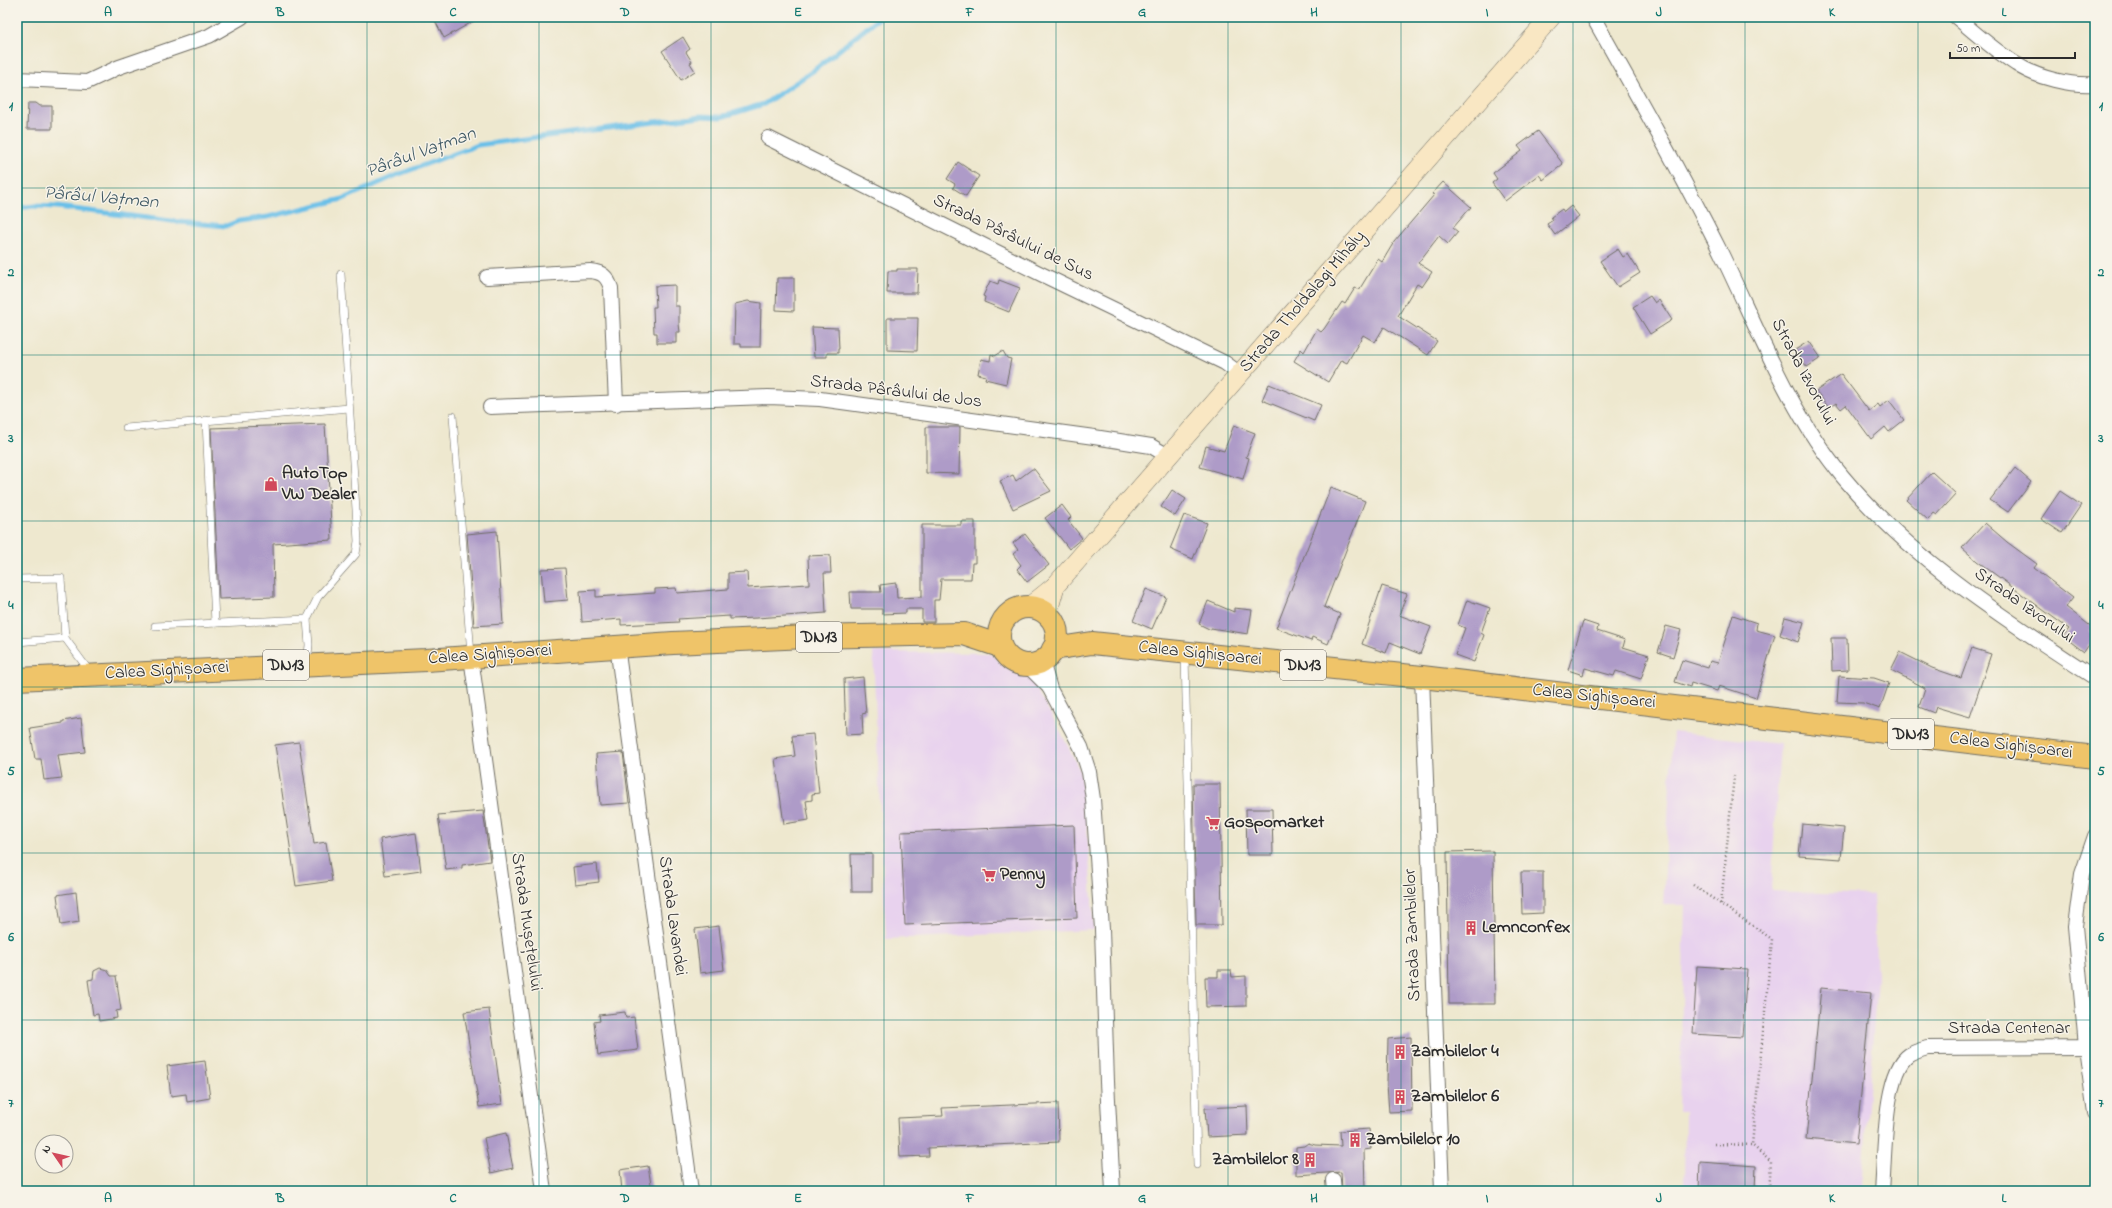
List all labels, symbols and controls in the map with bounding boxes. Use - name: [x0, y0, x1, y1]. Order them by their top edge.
- text: A: [104, 3, 112, 22]
- text: B: [275, 3, 285, 22]
- text: C: [449, 3, 457, 22]
- text: D: [619, 3, 630, 22]
- text: E: [794, 3, 802, 22]
- text: F: [965, 3, 975, 22]
- text: G: [1138, 3, 1146, 22]
- text: H: [1310, 3, 1318, 22]
- text: I: [1485, 3, 1489, 22]
- text: J: [1656, 3, 1662, 22]
- text: K: [1829, 3, 1836, 22]
- text: L: [2002, 3, 2008, 22]
- scale bar: [1950, 34, 2075, 60]
- text: 50 m: [1956, 40, 1980, 58]
- text: 1: [9, 97, 14, 116]
- text: 1: [2099, 97, 2104, 116]
- water label: Pârâul Vațman: [362, 120, 480, 185]
- water label: Pârâul Vațman: [43, 180, 160, 217]
- street label: Strada Pârâului de Sus: [928, 188, 1098, 288]
- street label: Strada Tholdalagi Mihály: [1234, 225, 1373, 380]
- text: 2: [7, 263, 15, 282]
- text: 2: [2097, 263, 2105, 282]
- street label: Strada Izvorului: [1764, 314, 1842, 430]
- street label: Strada Pârâului de Jos: [809, 369, 983, 415]
- text: 3: [7, 429, 14, 448]
- text: 3: [2097, 429, 2104, 448]
- place label: AutoTop VW Dealer: [281, 461, 357, 508]
- shop icon: AutoTop VW Dealer: [263, 476, 279, 492]
- street label: Strada Izvorului: [1968, 562, 2080, 650]
- text: 4: [7, 596, 14, 615]
- text: 4: [2097, 596, 2104, 615]
- road number: DN13: [796, 622, 842, 652]
- street label: Calea Sighișoarei: [1137, 635, 1263, 674]
- street label: Calea Sighișoarei: [427, 638, 553, 673]
- road number: DN13: [263, 650, 309, 680]
- road number: DN13: [1280, 650, 1326, 680]
- street label: Calea Sighișoarei: [104, 655, 230, 688]
- street label: Calea Sighișoarei: [1531, 678, 1657, 717]
- road number: DN13: [1888, 719, 1934, 749]
- street label: Calea Sighișoarei: [1948, 726, 2074, 767]
- text: 5: [7, 762, 15, 781]
- text: 5: [2097, 762, 2105, 781]
- place label: Gospomarket: [1224, 810, 1325, 836]
- supermarket icon: Gospomarket: [1205, 815, 1221, 831]
- street label: Strada Mușețelului: [503, 851, 549, 993]
- street label: Strada Lavandei: [651, 854, 693, 978]
- place label: Penny: [1000, 862, 1045, 889]
- supermarket icon: Penny: [981, 867, 997, 883]
- street label: Strada Zambilelor: [1398, 868, 1428, 1002]
- place label: Lemnconfex: [1482, 915, 1570, 941]
- building icon: Lemnconfex: [1463, 920, 1479, 936]
- text: 6: [7, 928, 14, 947]
- text: 6: [2097, 928, 2104, 947]
- street label: Strada Centenar: [1948, 1016, 2071, 1042]
- place label: Zambilelor 4: [1411, 1039, 1499, 1065]
- building icon: Zambilelor 4: [1392, 1044, 1408, 1060]
- place label: Zambilelor 6: [1411, 1084, 1499, 1110]
- building icon: Zambilelor 6: [1392, 1089, 1408, 1105]
- text: 7: [8, 1094, 14, 1113]
- text: 7: [2098, 1094, 2104, 1113]
- place label: Zambilelor 10: [1366, 1127, 1460, 1153]
- building icon: Zambilelor 10: [1347, 1132, 1363, 1148]
- north arrow: [34, 1134, 74, 1174]
- text: N: [38, 1141, 55, 1157]
- place label: Zambilelor 8: [1212, 1147, 1299, 1173]
- building icon: Zambilelor 8: [1302, 1152, 1318, 1168]
- text: A: [104, 1189, 112, 1208]
- text: B: [275, 1189, 285, 1208]
- text: C: [449, 1189, 457, 1208]
- text: D: [619, 1189, 630, 1208]
- text: E: [794, 1189, 802, 1208]
- text: F: [965, 1189, 975, 1208]
- text: G: [1138, 1189, 1146, 1208]
- text: H: [1310, 1189, 1318, 1208]
- text: I: [1485, 1189, 1489, 1208]
- text: J: [1656, 1189, 1662, 1208]
- text: K: [1829, 1189, 1836, 1208]
- text: L: [2002, 1189, 2008, 1208]

